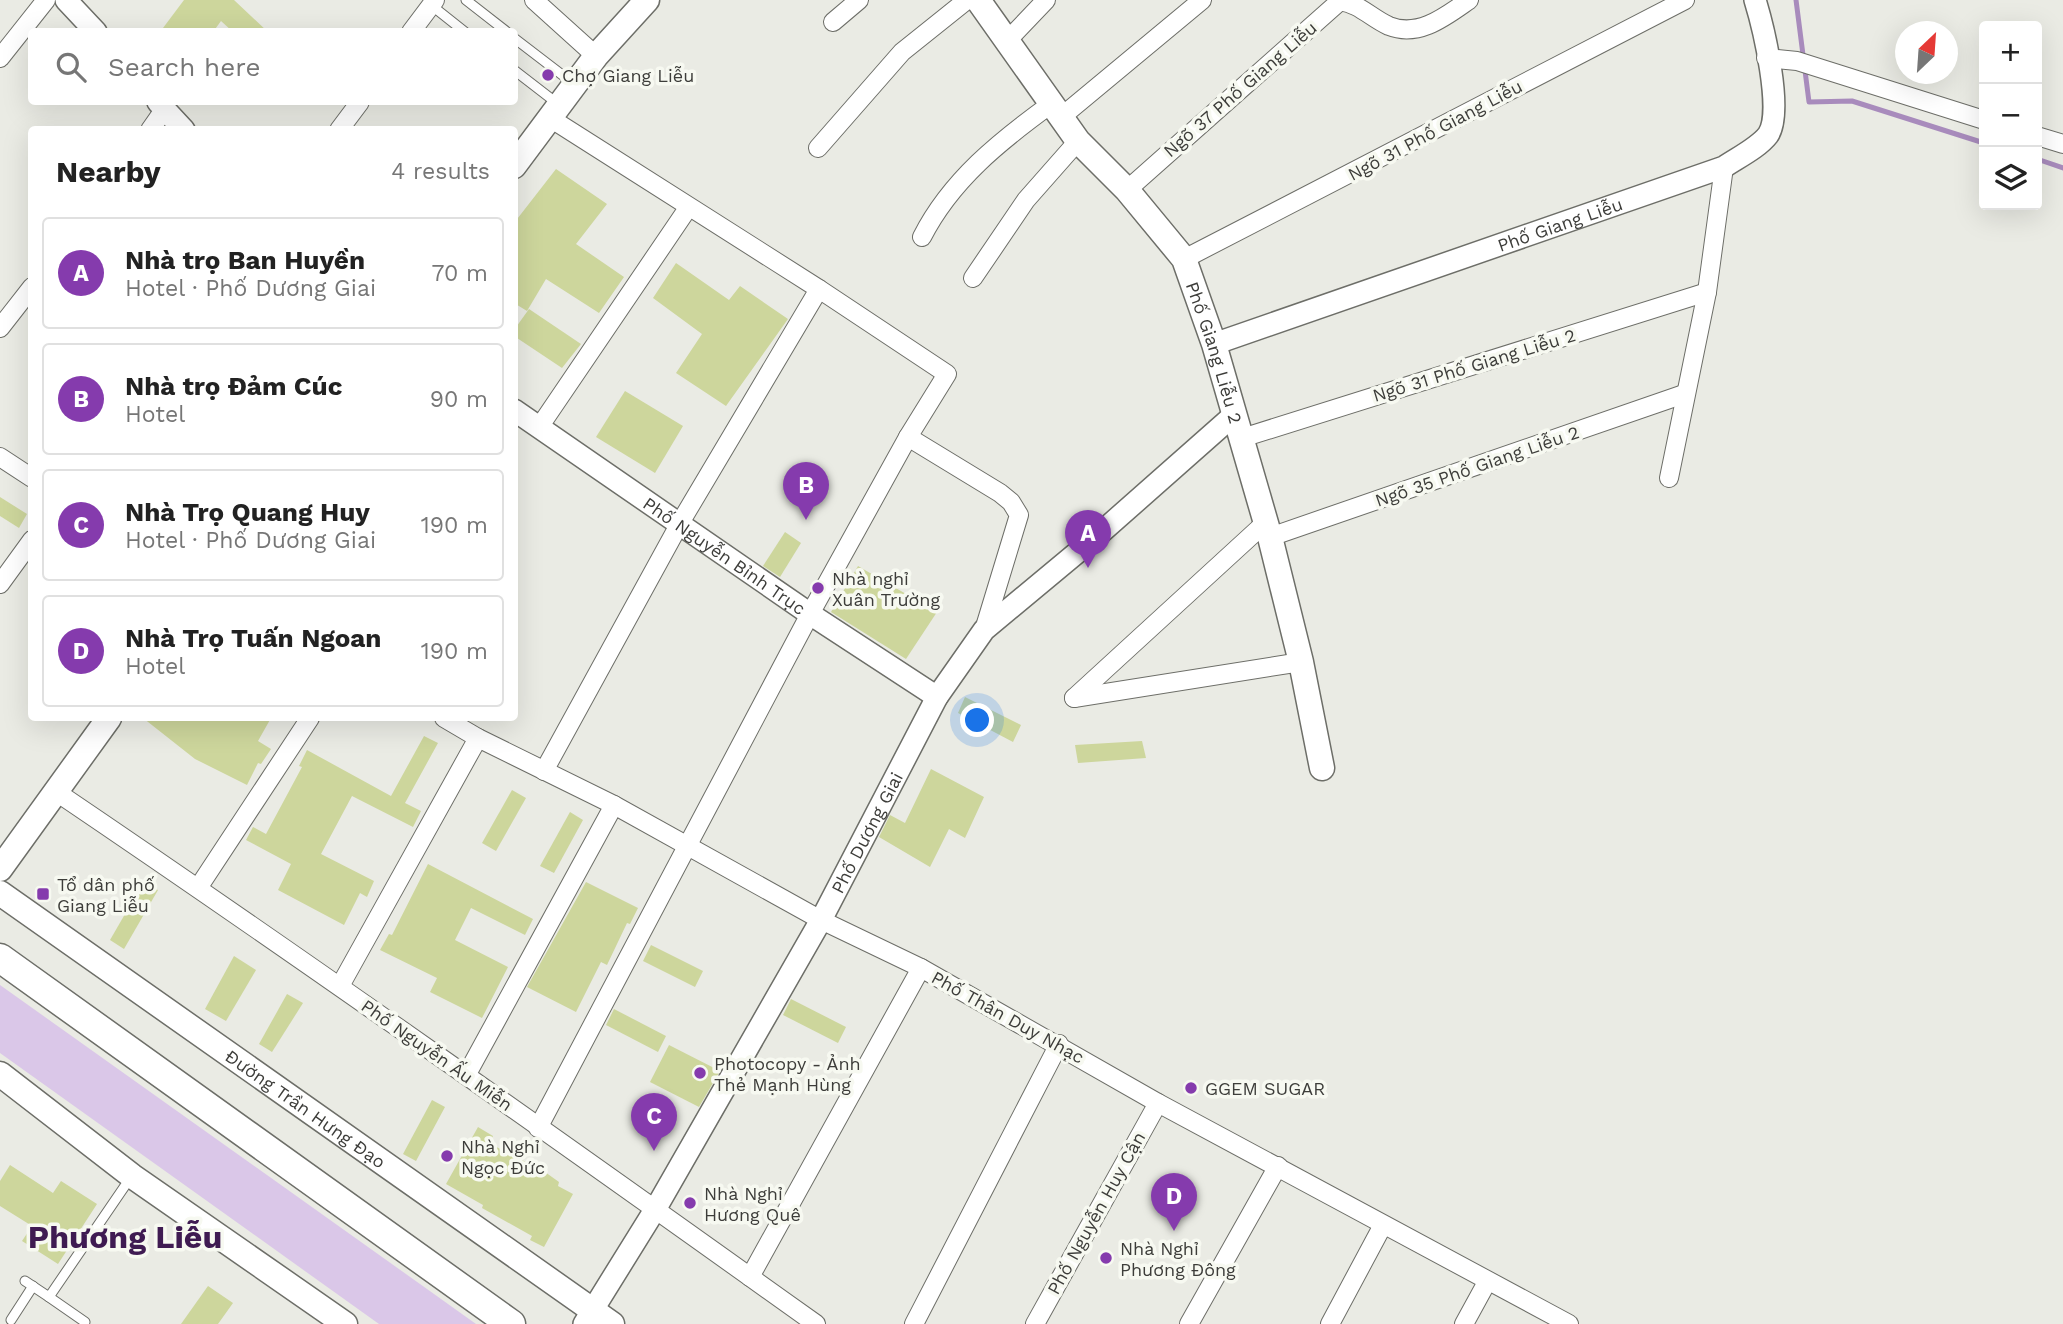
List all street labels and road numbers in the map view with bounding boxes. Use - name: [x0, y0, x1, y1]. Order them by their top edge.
- street label: Ngõ 37 Phố Giang Liễu: [1159, 17, 1321, 161]
- street label: Ngõ 31 Phố Giang Liễu: [1344, 75, 1526, 185]
- street label: Phố Giang Liễu: [1494, 193, 1625, 255]
- street label: Phố Giang Liễu 2: [1182, 279, 1247, 426]
- street label: Ngõ 31 Phố Giang Liễu 2: [1370, 324, 1578, 406]
- street label: Ngõ 35 Phố Giang Liễu 2: [1372, 421, 1582, 511]
- street label: Phố Nguyễn Bỉnh Trục: [640, 492, 810, 619]
- street label: Phố Dương Giai: [826, 768, 907, 897]
- street label: Phố Thân Duy Nhạc: [928, 966, 1088, 1068]
- street label: Phố Nguyễn Ấu Miễn: [357, 994, 517, 1115]
- street label: Đường Trần Hưng Đạo: [222, 1045, 390, 1172]
- street label: Phố Nguyễn Huy Cận: [1043, 1128, 1149, 1298]

